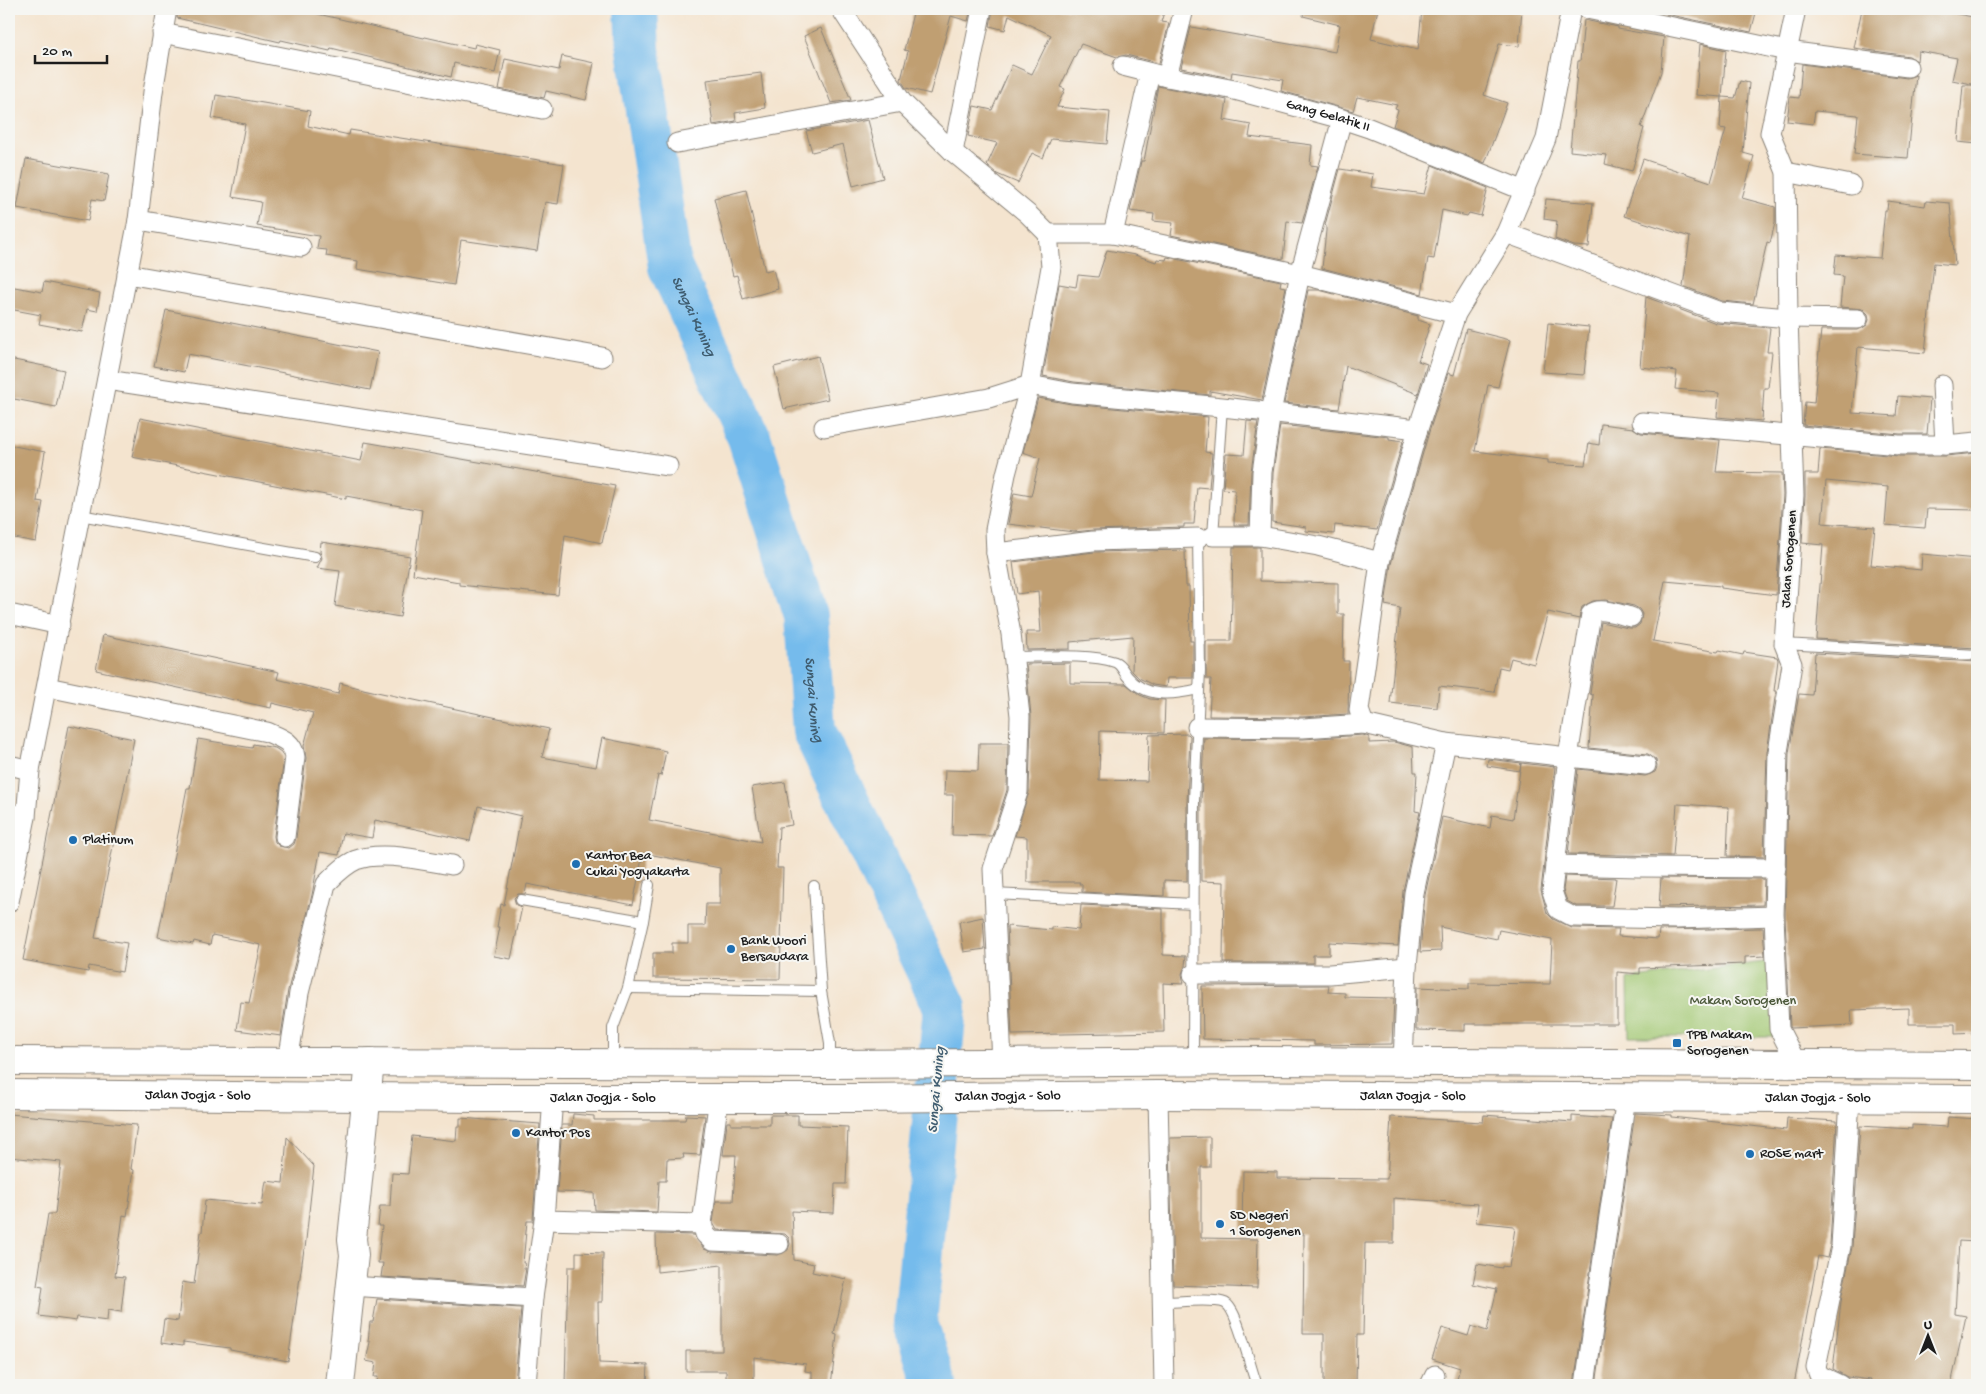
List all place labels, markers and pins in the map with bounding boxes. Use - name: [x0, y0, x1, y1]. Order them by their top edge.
- place label: Platinum: [82, 832, 134, 849]
- marker: Platinum: [67, 834, 79, 846]
- place label: Kantor Bea Cukai Yogyakarta: [586, 848, 691, 881]
- marker: Kantor Bea Cukai Yogyakarta: [570, 858, 582, 870]
- place label: Bank Woori Bersaudara: [740, 933, 810, 966]
- marker: Bank Woori Bersaudara: [725, 943, 737, 955]
- place label: TPB Makam Sorogenen: [1686, 1027, 1752, 1060]
- marker: TPB Makam Sorogenen: [1671, 1037, 1683, 1049]
- place label: Kantor Pos: [526, 1125, 590, 1142]
- marker: Kantor Pos: [510, 1127, 522, 1139]
- place label: ROSE mart: [1760, 1146, 1824, 1163]
- marker: ROSE mart: [1744, 1148, 1756, 1160]
- place label: SD Negeri 1 Sorogenen: [1229, 1208, 1301, 1241]
- marker: SD Negeri 1 Sorogenen: [1214, 1218, 1226, 1230]

